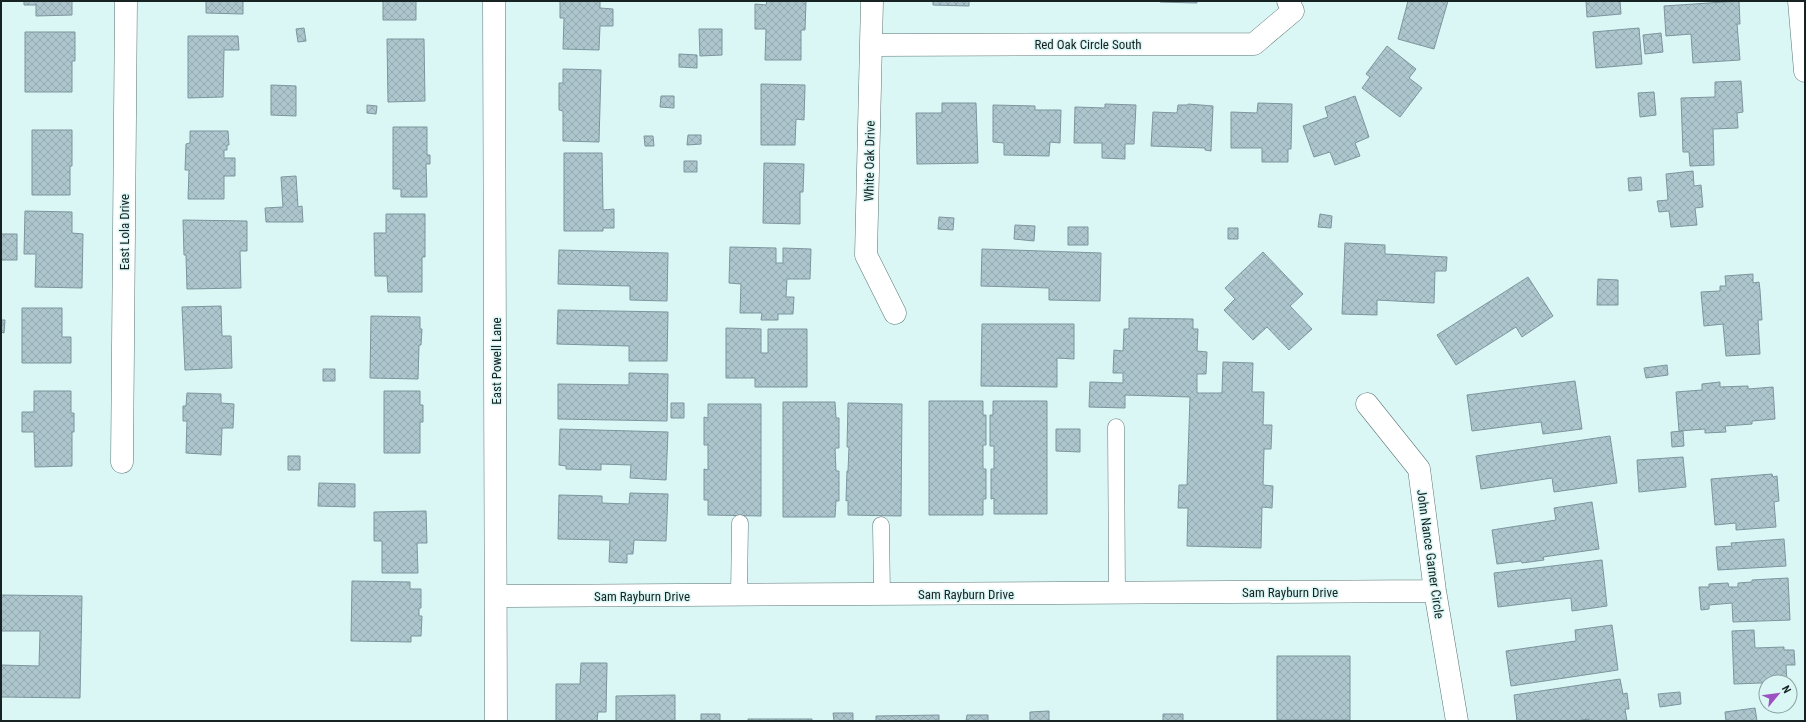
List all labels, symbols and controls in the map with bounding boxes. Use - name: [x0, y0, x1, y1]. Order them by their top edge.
- street label: Red Oak Circle South: [1034, 37, 1142, 52]
- street label: White Oak Drive: [861, 120, 878, 202]
- street label: East Lola Drive: [117, 194, 132, 270]
- street label: East Powell Lane: [489, 317, 504, 405]
- street label: John Nance Garner Circle: [1414, 488, 1447, 620]
- street label: Sam Rayburn Drive: [1242, 585, 1338, 600]
- street label: Sam Rayburn Drive: [918, 587, 1014, 602]
- street label: Sam Rayburn Drive: [594, 589, 690, 604]
- north arrow: [1758, 674, 1798, 714]
- text: N: [1779, 683, 1794, 696]

